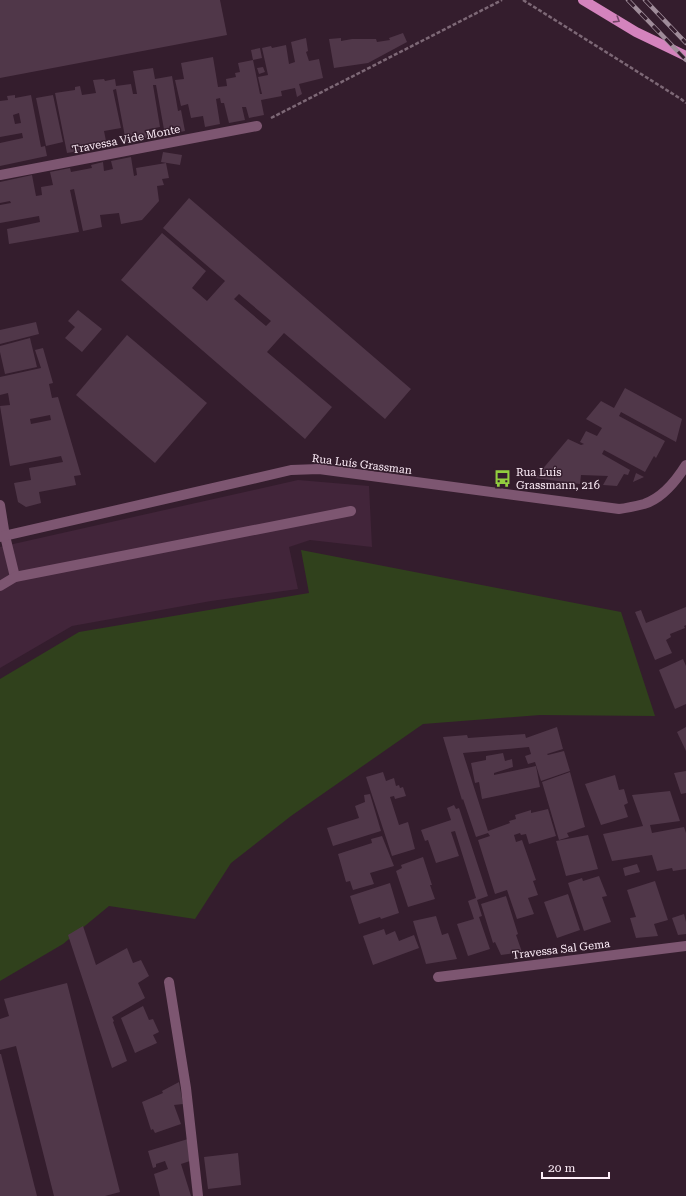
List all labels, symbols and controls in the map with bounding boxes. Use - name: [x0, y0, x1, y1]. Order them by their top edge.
- one-way arrow: [613, 16, 620, 23]
- street label: Travessa Vide Monte: [71, 123, 181, 156]
- street label: Rua Luís Grassman: [311, 452, 413, 477]
- place label: Rua Luís Grassmann, 216: [516, 466, 600, 492]
- bus stop icon: Rua Luís Grassmann, 216: [493, 468, 513, 488]
- street label: Travessa Sal Gema: [511, 937, 611, 962]
- scale bar: [542, 1154, 609, 1180]
- text: 20 m: [548, 1161, 575, 1175]

